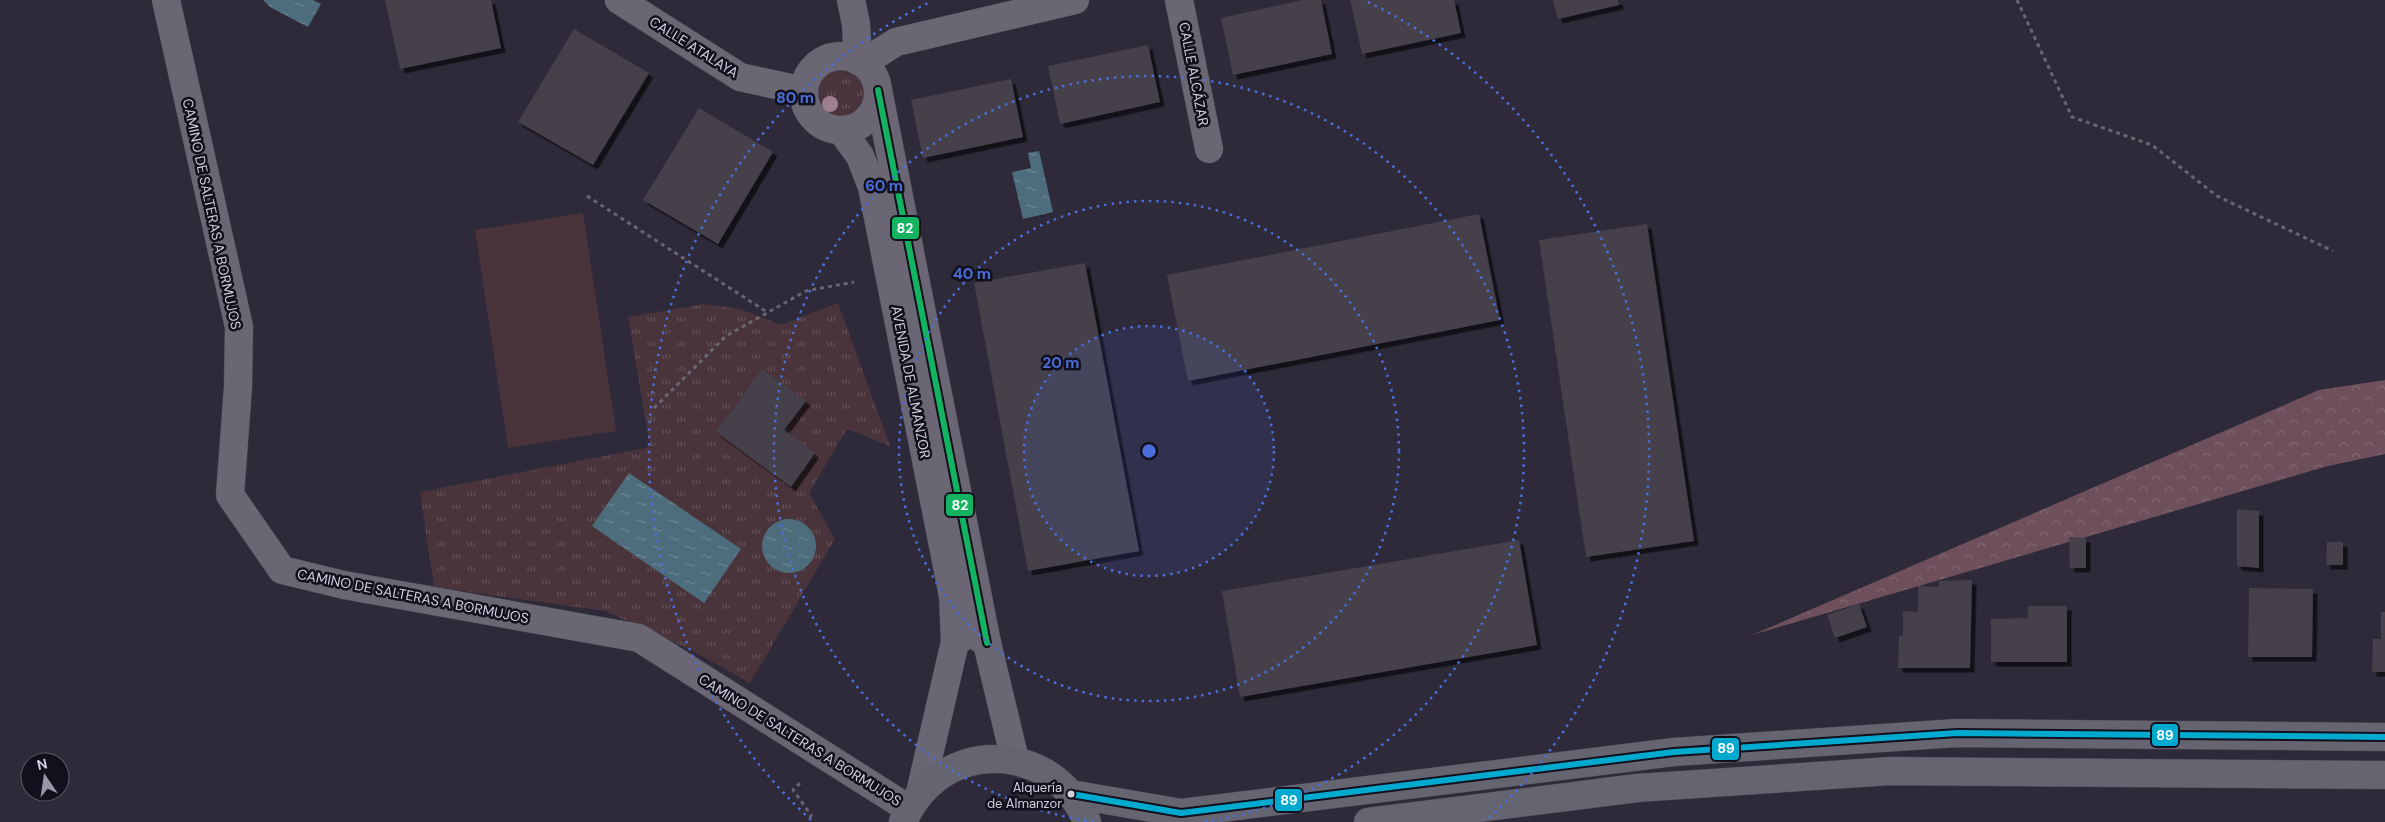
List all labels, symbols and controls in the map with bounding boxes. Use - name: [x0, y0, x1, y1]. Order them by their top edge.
- street label: CALLE ATALAYA: [646, 12, 742, 82]
- street label: CALLE ALCÁZAR: [1175, 20, 1213, 128]
- text: 80 m: [776, 88, 814, 108]
- street label: CAMINO DE SALTERAS A BORMUJOS: [179, 97, 245, 331]
- text: 60 m: [865, 176, 903, 196]
- line badge: 82: [891, 216, 920, 240]
- text: 82: [897, 219, 913, 237]
- text: 40 m: [953, 264, 991, 284]
- street label: AVENIDA DE ALMANZOR: [887, 304, 935, 460]
- text: 20 m: [1043, 353, 1079, 373]
- centre of rings: [1140, 442, 1158, 460]
- line badge: 82: [945, 493, 974, 517]
- text: 82: [952, 496, 968, 514]
- street label: CAMINO DE SALTERAS A BORMUJOS: [296, 565, 530, 627]
- street label: CAMINO DE SALTERAS A BORMUJOS: [695, 670, 905, 810]
- line badge: 89: [2151, 723, 2179, 747]
- text: 89: [2156, 726, 2174, 744]
- line badge: 89: [1711, 737, 1740, 761]
- text: 89: [1717, 739, 1735, 757]
- north arrow: [20, 752, 70, 802]
- text: N: [35, 754, 49, 774]
- place label: Alquería de Almanzor: [987, 779, 1062, 812]
- line badge: 89: [1274, 788, 1303, 812]
- marker: Alquería de Almanzor: [1066, 789, 1076, 799]
- text: 89: [1280, 791, 1298, 809]

